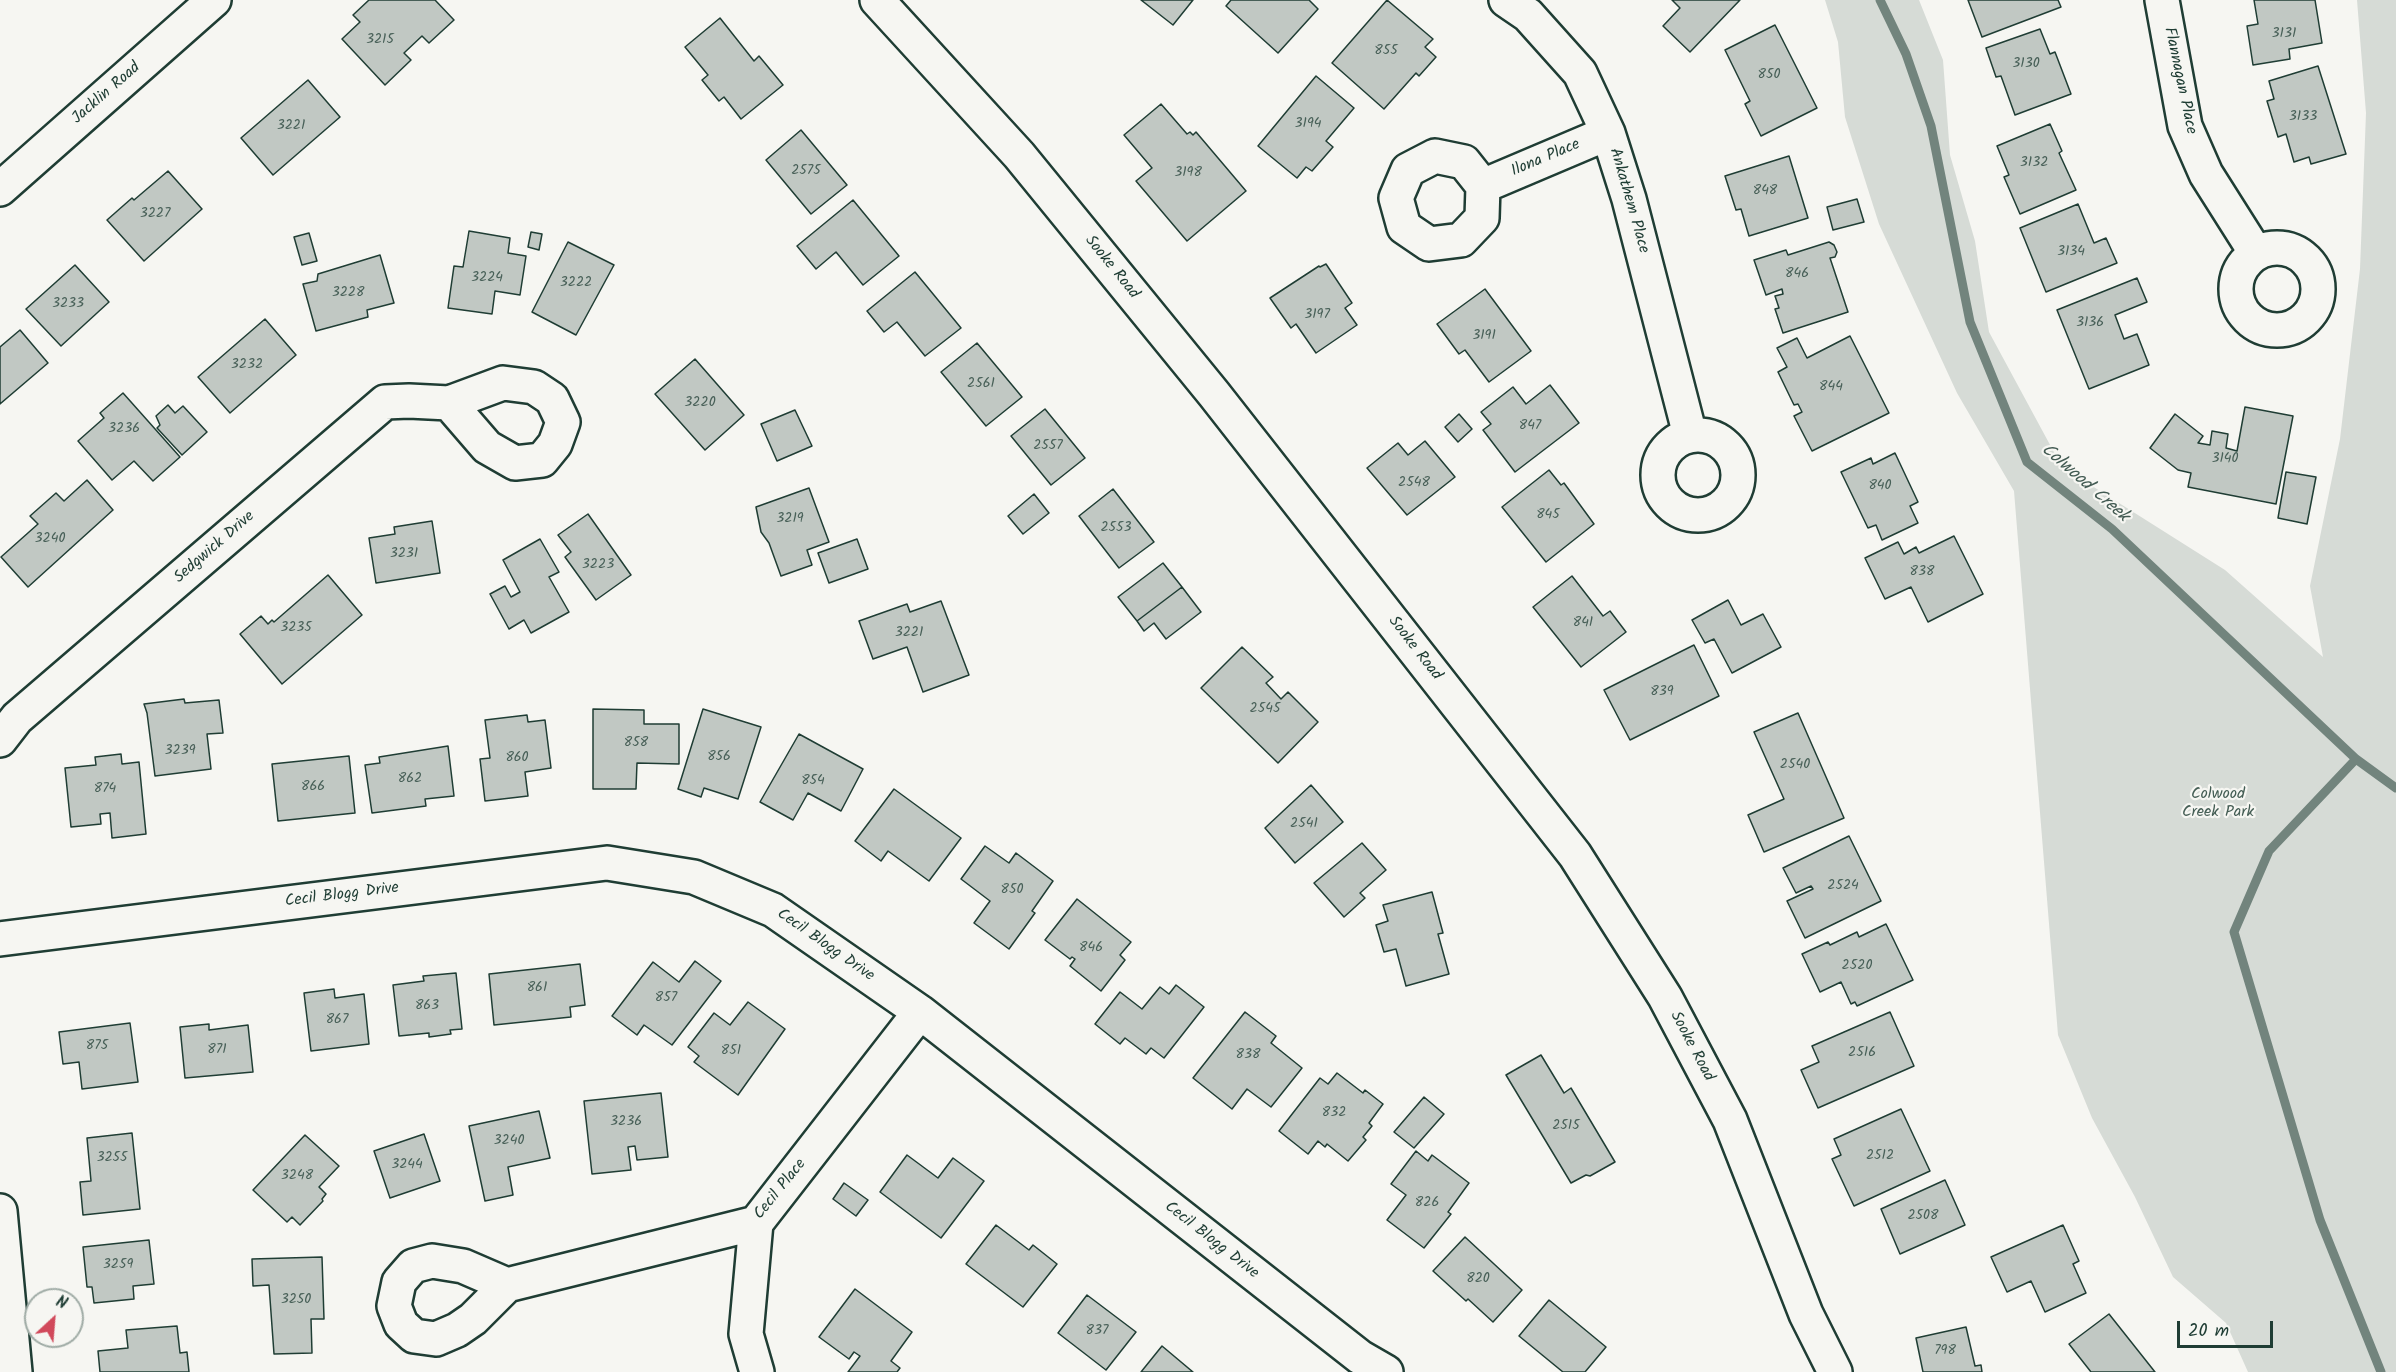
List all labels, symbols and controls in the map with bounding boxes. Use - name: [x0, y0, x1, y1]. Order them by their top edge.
- street label: Flannagan Place: [2158, 26, 2200, 136]
- house number: 3131: [2272, 27, 2296, 43]
- house number: 3215: [366, 33, 394, 49]
- house number: 855: [1374, 44, 1398, 60]
- house number: 3130: [2012, 57, 2040, 73]
- street label: Jacklin Road: [69, 59, 145, 129]
- house number: 850: [1758, 68, 1780, 84]
- house number: 3133: [2289, 110, 2317, 126]
- house number: 3194: [1295, 117, 1321, 133]
- house number: 3221: [277, 119, 305, 135]
- street label: Ilona Place: [1509, 136, 1583, 182]
- street label: Ankathem Place: [1604, 146, 1652, 256]
- house number: 3132: [2020, 156, 2048, 172]
- house number: 2575: [791, 164, 821, 180]
- house number: 3198: [1174, 166, 1202, 182]
- house number: 848: [1753, 184, 1777, 200]
- house number: 3227: [140, 207, 170, 223]
- street label: Sooke Road: [1080, 232, 1142, 304]
- house number: 3134: [2057, 245, 2085, 261]
- house number: 846: [1785, 267, 1809, 283]
- house number: 3224: [471, 271, 503, 287]
- house number: 3222: [560, 276, 592, 292]
- house number: 3228: [332, 286, 364, 302]
- house number: 3233: [52, 297, 84, 313]
- house number: 3197: [1304, 308, 1330, 324]
- house number: 3136: [2076, 316, 2104, 332]
- house number: 3191: [1472, 329, 1496, 345]
- house number: 3232: [231, 358, 263, 374]
- house number: 2561: [967, 377, 995, 393]
- house number: 844: [1819, 380, 1843, 396]
- house number: 3220: [684, 396, 716, 412]
- house number: 847: [1519, 419, 1541, 435]
- house number: 3236: [108, 422, 140, 438]
- house number: 2557: [1033, 439, 1063, 455]
- water label: Colwood Creek: [2036, 440, 2132, 528]
- house number: 3140: [2211, 452, 2239, 468]
- house number: 2548: [1398, 476, 1430, 492]
- house number: 840: [1868, 479, 1892, 495]
- street label: Sedgwick Drive: [171, 508, 259, 588]
- house number: 845: [1536, 508, 1560, 524]
- house number: 3219: [776, 512, 804, 528]
- house number: 2553: [1100, 521, 1132, 537]
- house number: 3240: [35, 532, 65, 548]
- house number: 3231: [390, 547, 418, 563]
- house number: 3223: [582, 558, 614, 574]
- house number: 838: [1910, 565, 1934, 581]
- street label: Sooke Road: [1383, 613, 1445, 685]
- house number: 841: [1573, 616, 1593, 632]
- house number: 3235: [280, 621, 312, 637]
- house number: 3221: [895, 626, 923, 642]
- house number: 839: [1650, 685, 1674, 701]
- house number: 2545: [1250, 702, 1280, 718]
- house number: 858: [624, 736, 648, 752]
- house number: 3239: [165, 744, 195, 760]
- house number: 856: [707, 750, 731, 766]
- house number: 860: [505, 751, 529, 767]
- house number: 2540: [1780, 758, 1810, 774]
- house number: 862: [398, 772, 422, 788]
- house number: 854: [801, 774, 825, 790]
- house number: 866: [301, 780, 325, 796]
- house number: 874: [94, 782, 116, 798]
- park label: Colwood Creek Park: [2182, 785, 2254, 823]
- house number: 2541: [1290, 817, 1318, 833]
- house number: 2524: [1827, 879, 1859, 895]
- street label: Cecil Blogg Drive: [284, 880, 400, 912]
- house number: 850: [1001, 883, 1023, 899]
- street label: Cecil Blogg Drive: [773, 905, 877, 987]
- house number: 846: [1079, 941, 1103, 957]
- house number: 2520: [1842, 959, 1872, 975]
- house number: 861: [527, 981, 547, 997]
- house number: 857: [655, 991, 677, 1007]
- house number: 863: [415, 999, 439, 1015]
- street label: Sooke Road: [1665, 1009, 1717, 1085]
- house number: 867: [326, 1013, 348, 1029]
- house number: 875: [86, 1039, 108, 1055]
- house number: 871: [207, 1043, 227, 1059]
- house number: 851: [721, 1044, 741, 1060]
- house number: 2516: [1848, 1046, 1876, 1062]
- house number: 838: [1236, 1048, 1260, 1064]
- house number: 832: [1322, 1106, 1346, 1122]
- house number: 3236: [610, 1115, 642, 1131]
- house number: 2515: [1552, 1119, 1580, 1135]
- house number: 3240: [494, 1134, 524, 1150]
- house number: 2512: [1866, 1149, 1894, 1165]
- house number: 3255: [96, 1151, 128, 1167]
- street label: Cecil Place: [751, 1156, 811, 1224]
- house number: 3244: [391, 1158, 423, 1174]
- house number: 3248: [281, 1169, 313, 1185]
- house number: 826: [1415, 1196, 1439, 1212]
- street label: Cecil Blogg Drive: [1160, 1198, 1262, 1284]
- house number: 2508: [1907, 1209, 1939, 1225]
- house number: 3259: [103, 1258, 133, 1274]
- house number: 820: [1466, 1272, 1490, 1288]
- north arrow: [24, 1288, 84, 1348]
- text: N: [51, 1290, 71, 1317]
- house number: 3250: [281, 1293, 311, 1309]
- scale bar: [2180, 1309, 2276, 1347]
- text: 20 m: [2188, 1317, 2229, 1346]
- house number: 837: [1086, 1324, 1108, 1340]
- house number: 798: [1934, 1344, 1956, 1360]

